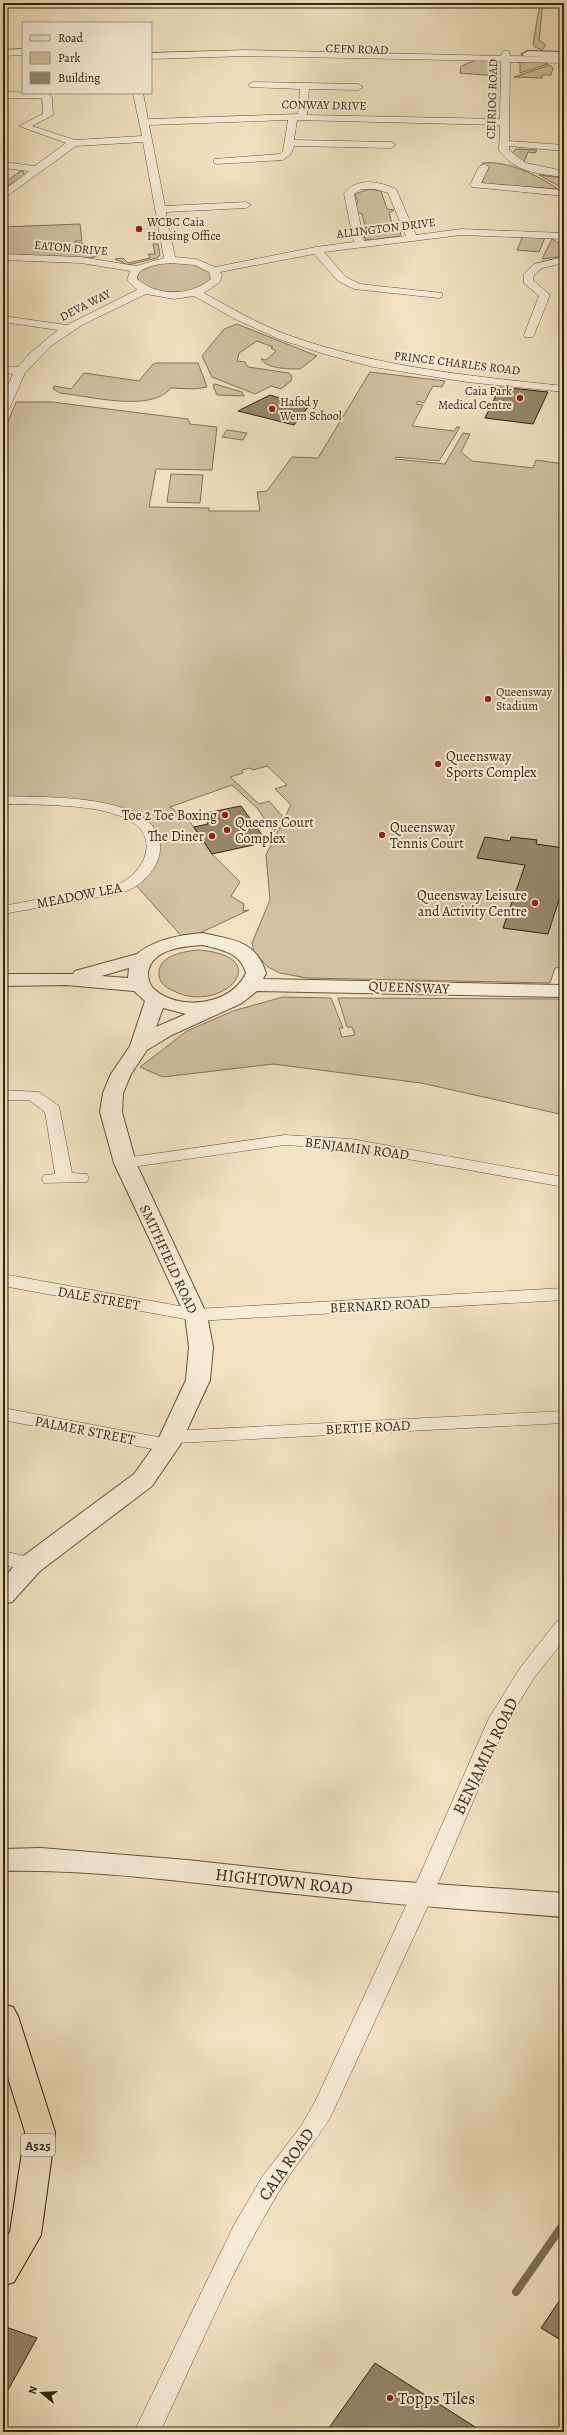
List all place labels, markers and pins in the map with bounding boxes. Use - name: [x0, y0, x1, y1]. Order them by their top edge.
- place label: WCBC Caia Housing Office: [146, 214, 221, 244]
- marker: WCBC Caia Housing Office: [134, 224, 144, 234]
- place label: Caia Park Medical Centre: [438, 383, 512, 413]
- marker: Caia Park Medical Centre: [515, 393, 525, 403]
- place label: Hafod y Wern School: [279, 394, 342, 424]
- marker: Hafod y Wern School: [267, 404, 277, 414]
- place label: Queensway Stadium: [496, 684, 553, 714]
- marker: Queensway Stadium: [483, 694, 493, 704]
- place label: Queensway Sports Complex: [446, 747, 537, 782]
- marker: Queensway Sports Complex: [433, 759, 443, 769]
- place label: Toe 2 Toe Boxing: [122, 806, 217, 825]
- marker: Toe 2 Toe Boxing: [220, 810, 230, 820]
- place label: Queens Court Complex: [235, 813, 314, 848]
- place label: Queensway Tennis Court: [390, 818, 464, 853]
- marker: Queens Court Complex: [222, 825, 232, 835]
- place label: The Diner: [148, 827, 205, 846]
- marker: Queensway Tennis Court: [377, 830, 387, 840]
- marker: The Diner: [207, 831, 217, 841]
- place label: Queensway Leisure and Activity Centre: [417, 886, 527, 921]
- marker: Queensway Leisure and Activity Centre: [530, 898, 540, 908]
- place label: Topps Tiles: [398, 2387, 475, 2410]
- marker: Topps Tiles: [385, 2393, 395, 2403]

